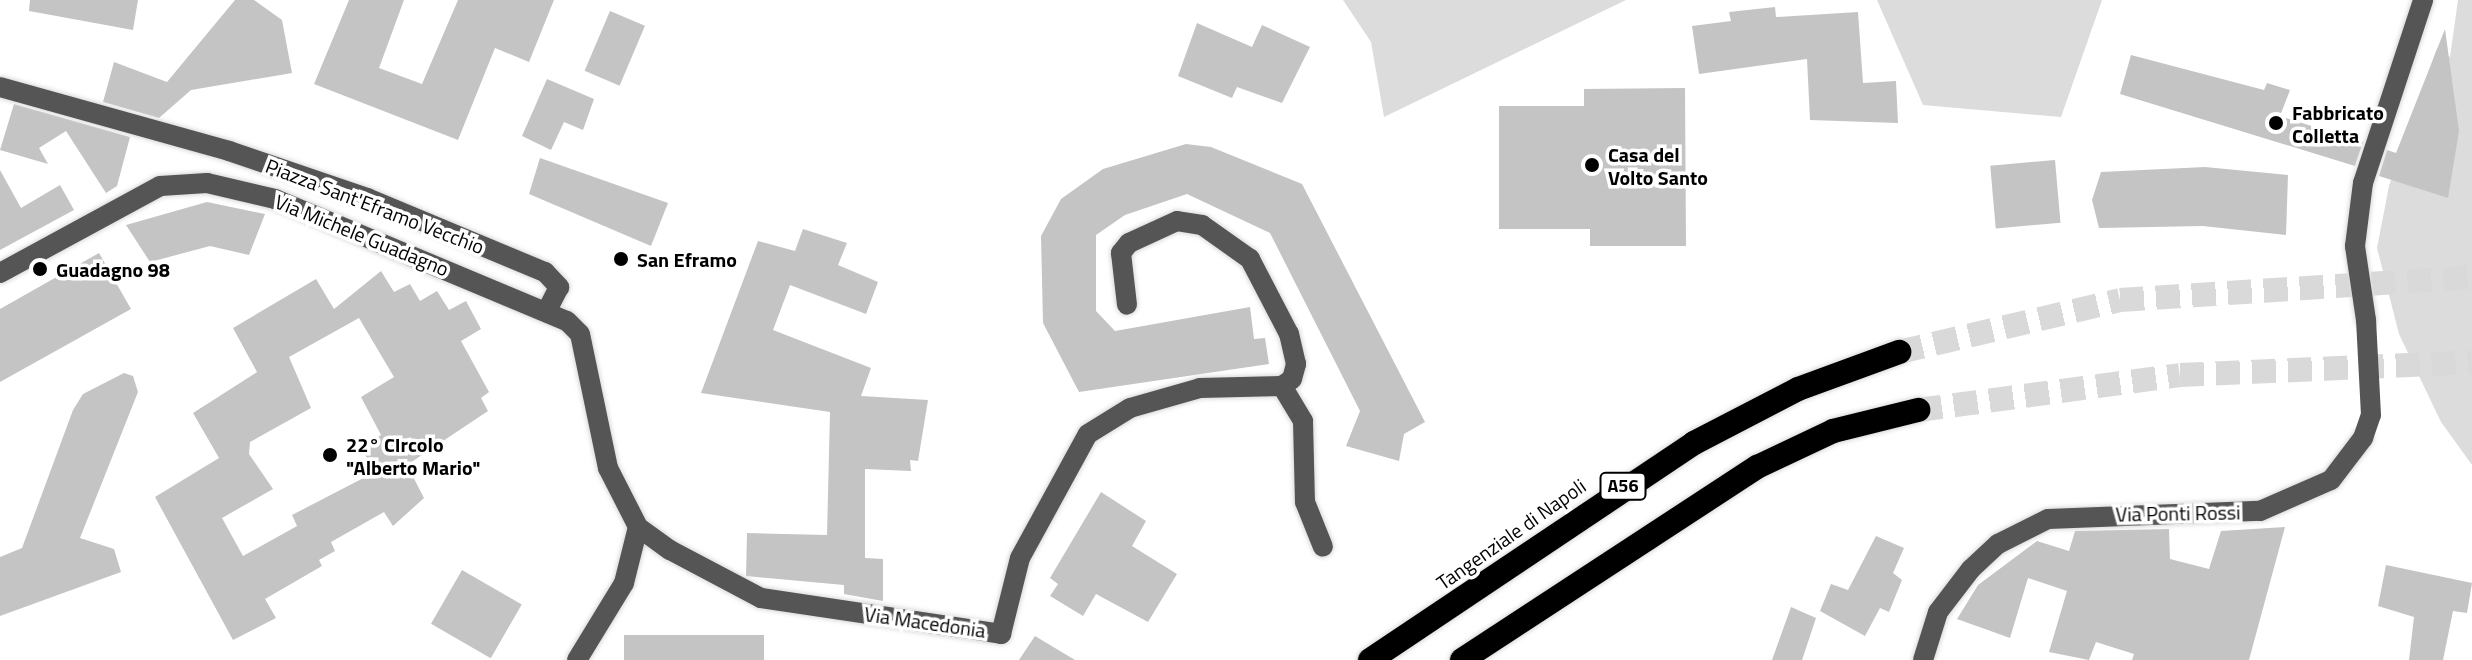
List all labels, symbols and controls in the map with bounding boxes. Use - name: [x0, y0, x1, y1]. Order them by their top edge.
- place label: Fabbricato Colletta: [2292, 100, 2384, 147]
- marker: Fabbricato Colletta: [2267, 114, 2285, 132]
- place label: Casa del Volto Santo: [1608, 142, 1708, 189]
- street label: Piazza Sant'Eframo Vecchio: [262, 153, 488, 259]
- marker: Casa del Volto Santo: [1583, 156, 1601, 174]
- street label: Via Michele Guadagno: [272, 189, 452, 281]
- place label: San Eframo: [637, 247, 737, 271]
- marker: San Eframo: [612, 250, 630, 268]
- place label: Guadagno 98: [56, 257, 170, 281]
- marker: Guadagno 98: [31, 260, 49, 278]
- place label: 22° CIrcolo "Alberto Mario": [346, 432, 481, 479]
- marker: 22° CIrcolo "Alberto Mario": [321, 446, 339, 464]
- road number: A56: [1599, 472, 1647, 500]
- street label: Tangenziale di Napoli: [1432, 474, 1590, 594]
- street label: Via Ponti Rossi: [2115, 500, 2241, 526]
- street label: Via Macedonia: [863, 602, 987, 642]

